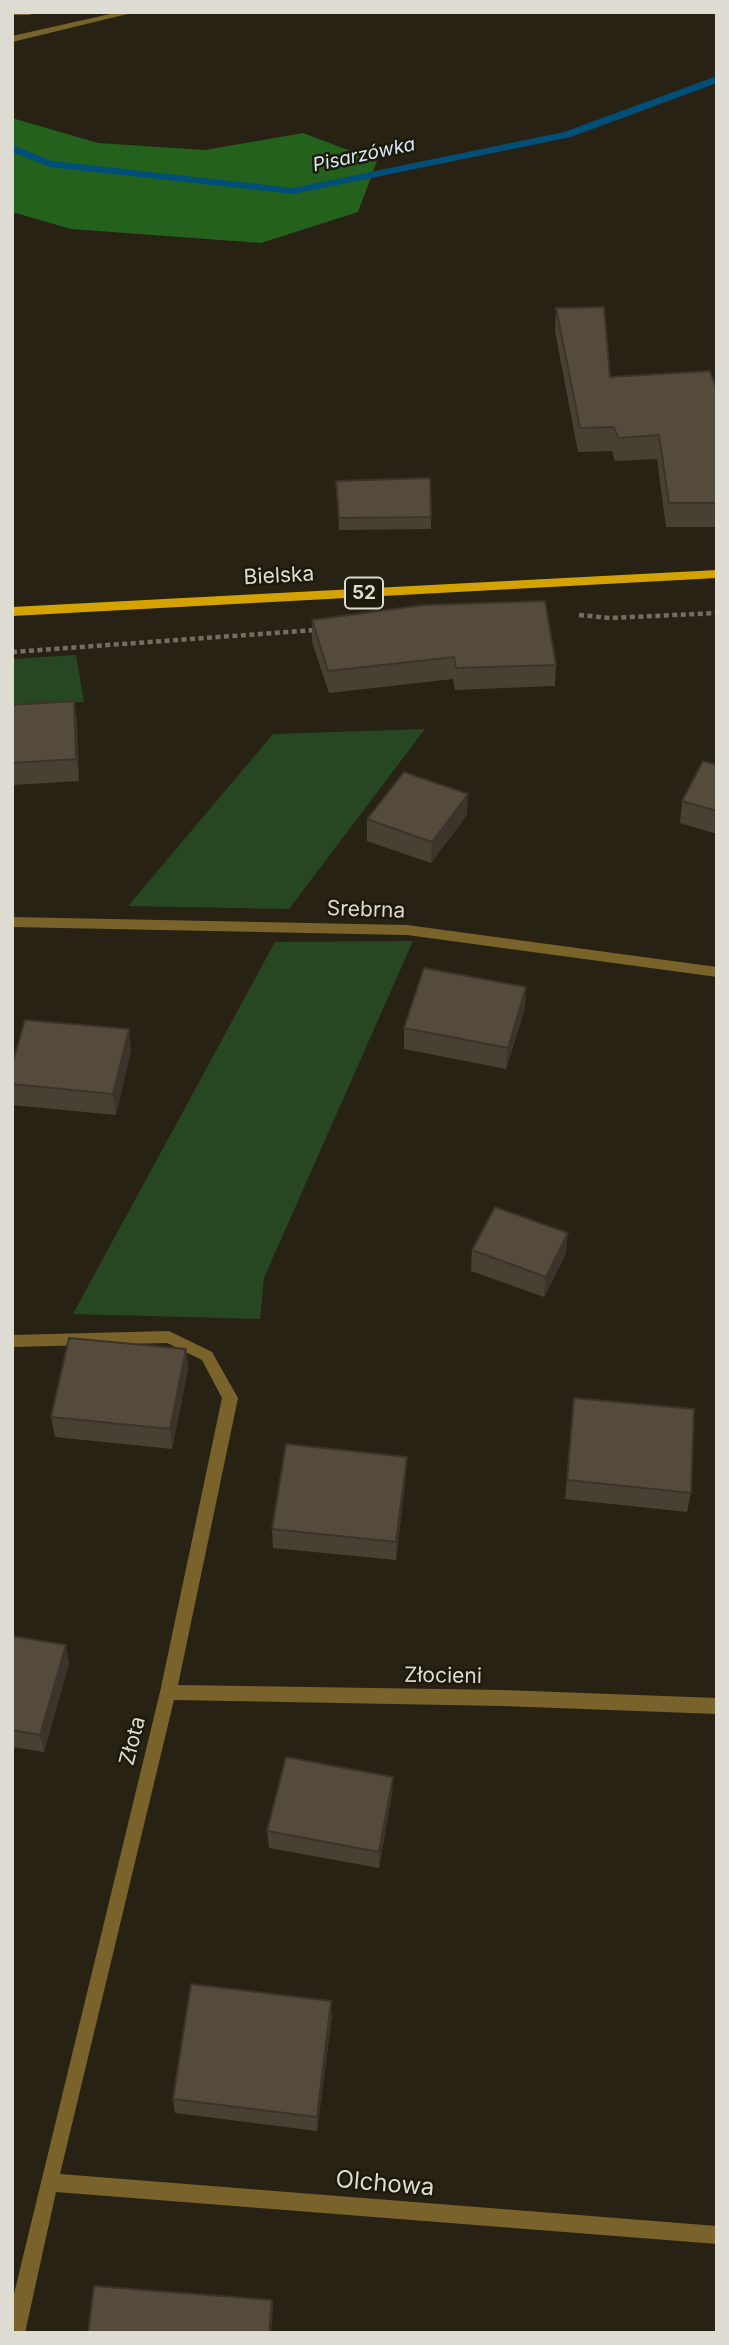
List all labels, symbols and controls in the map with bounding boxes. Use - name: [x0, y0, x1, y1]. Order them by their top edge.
- water label: Pisarzówka: [311, 133, 417, 177]
- street label: Bielska: [243, 562, 315, 590]
- road number: 52: [345, 578, 383, 608]
- street label: Srebrna: [326, 896, 406, 924]
- street label: Złocieni: [404, 1663, 482, 1689]
- street label: Złota: [115, 1714, 151, 1768]
- street label: Olchowa: [334, 2165, 436, 2203]

